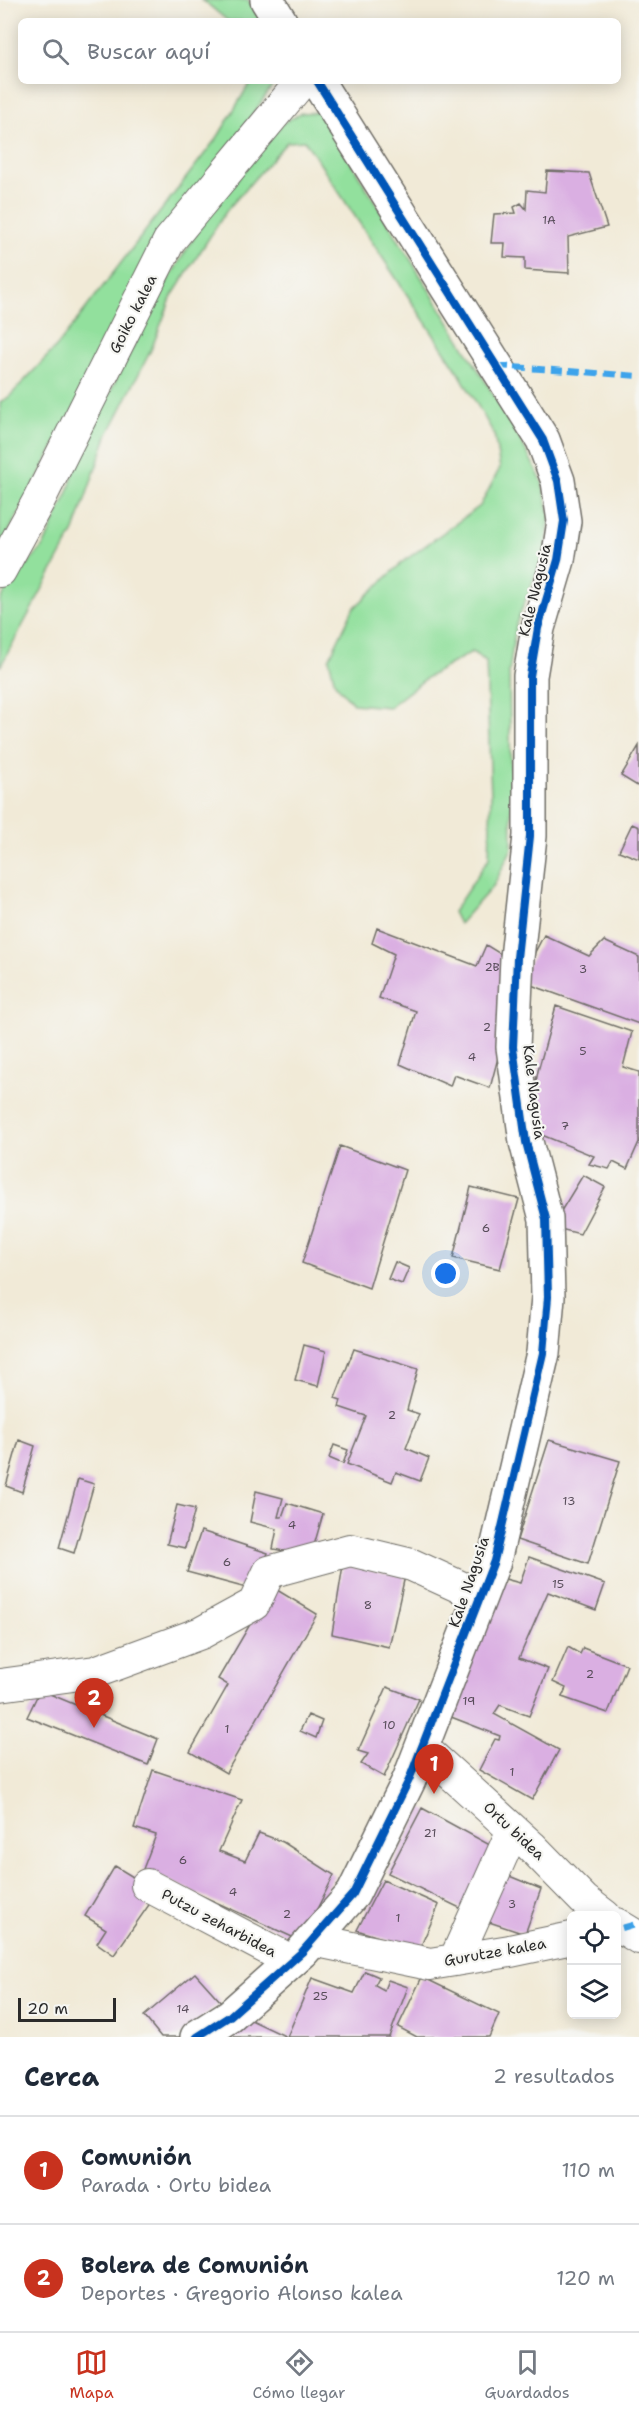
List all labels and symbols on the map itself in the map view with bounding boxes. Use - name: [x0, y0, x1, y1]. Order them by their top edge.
- house number: 1A: [542, 212, 556, 228]
- street label: Goiko kalea: [105, 271, 162, 357]
- street label: Kale Nagusia: [514, 541, 556, 638]
- house number: 2B: [484, 959, 500, 975]
- house number: 3: [579, 961, 587, 977]
- house number: 2: [483, 1019, 491, 1035]
- house number: 5: [579, 1043, 587, 1059]
- street label: Kale Nagusia: [518, 1044, 550, 1141]
- house number: 4: [468, 1049, 476, 1065]
- house number: 7: [561, 1118, 569, 1134]
- house number: 6: [482, 1220, 490, 1236]
- your location: [431, 1259, 460, 1288]
- house number: 2: [388, 1407, 396, 1423]
- house number: 13: [563, 1493, 575, 1509]
- house number: 4: [288, 1517, 296, 1533]
- street label: Kale Nagusia: [444, 1533, 494, 1630]
- house number: 6: [223, 1554, 231, 1570]
- house number: 15: [552, 1576, 564, 1592]
- house number: 8: [364, 1597, 372, 1613]
- house number: 2: [586, 1666, 594, 1682]
- pin: 2: [74, 1678, 113, 1728]
- house number: 19: [463, 1693, 475, 1709]
- house number: 10: [382, 1717, 396, 1733]
- house number: 1: [224, 1721, 230, 1737]
- pin: 1: [414, 1744, 454, 1794]
- house number: 1: [509, 1764, 515, 1780]
- street label: Ortu bidea: [479, 1797, 549, 1865]
- house number: 21: [424, 1825, 436, 1841]
- house number: 6: [179, 1852, 187, 1868]
- street label: Putzu zeharbidea: [158, 1884, 281, 1962]
- house number: 4: [229, 1884, 237, 1900]
- house number: 3: [508, 1896, 516, 1912]
- house number: 2: [283, 1906, 291, 1922]
- house number: 1: [395, 1910, 401, 1926]
- street label: Gurutze kalea: [442, 1933, 548, 1971]
- house number: 25: [312, 1988, 328, 2004]
- scale bar: [18, 1995, 116, 2022]
- house number: 14: [177, 2001, 189, 2017]

